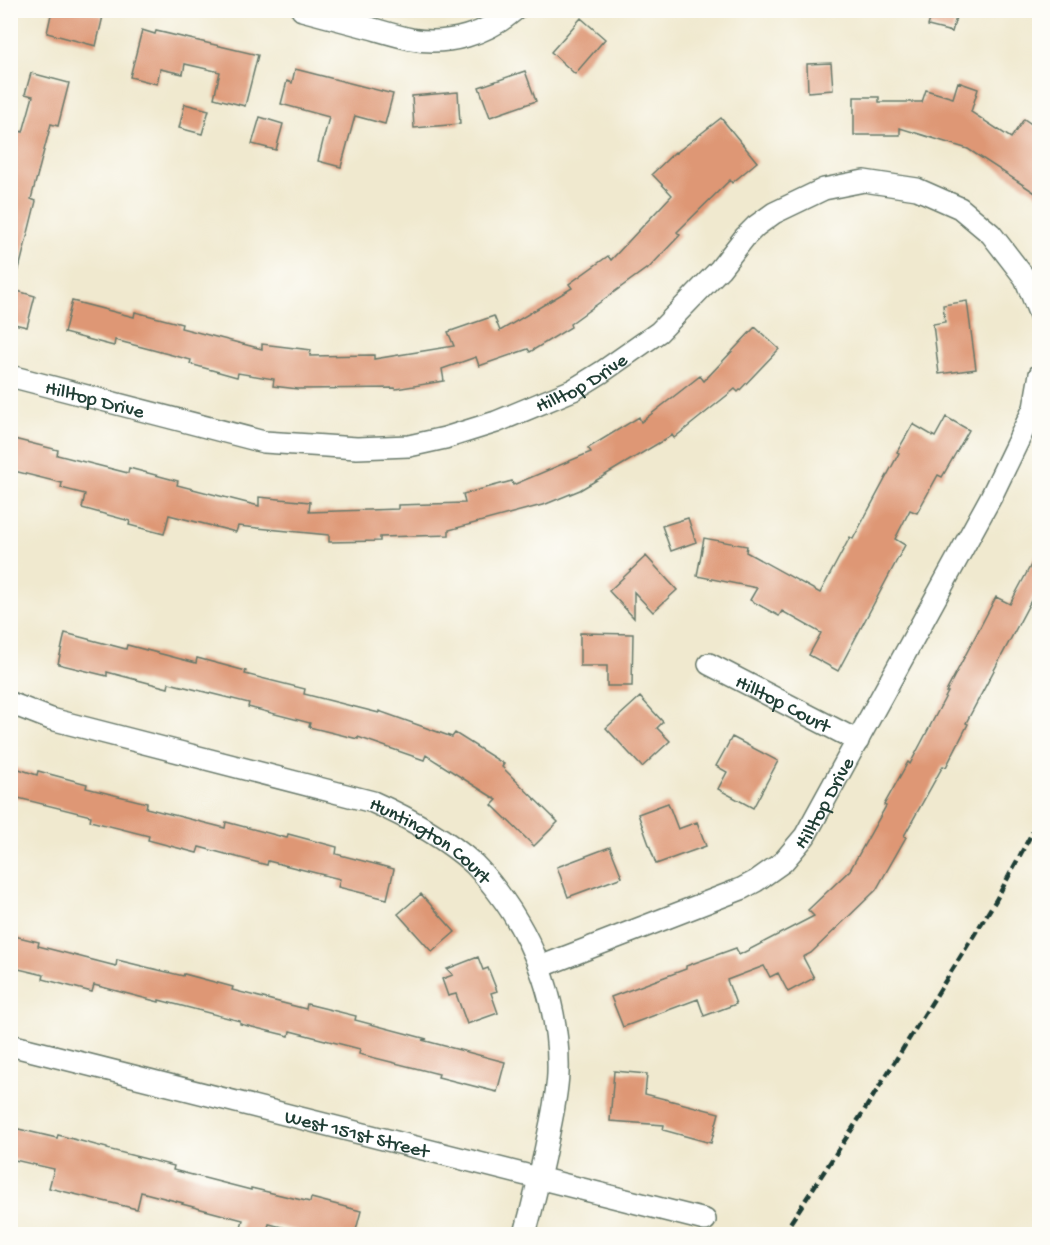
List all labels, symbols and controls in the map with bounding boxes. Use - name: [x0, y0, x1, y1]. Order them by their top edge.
- street label: Hilltop Drive: [533, 349, 633, 419]
- street label: Hilltop Drive: [42, 378, 147, 426]
- street label: Hilltop Court: [731, 672, 835, 741]
- street label: Hilltop Drive: [791, 754, 861, 855]
- street label: Huntington Court: [365, 794, 496, 891]
- street label: West 151st Street: [282, 1107, 433, 1165]

